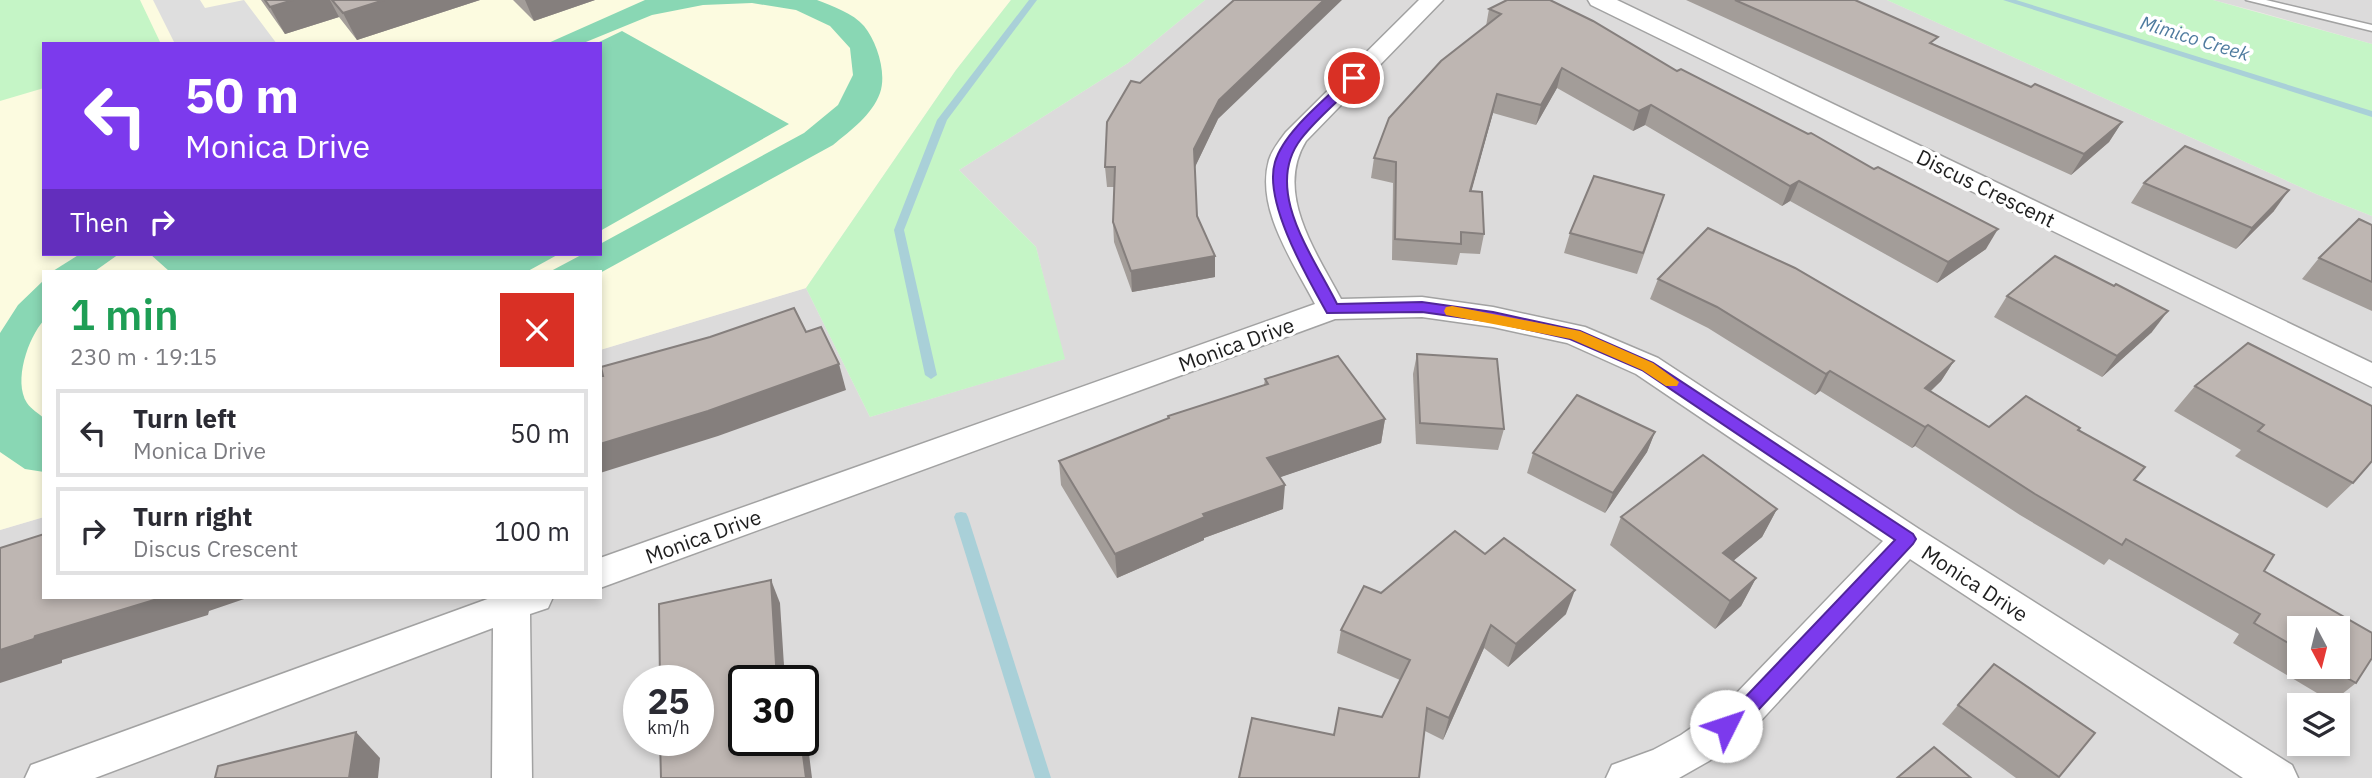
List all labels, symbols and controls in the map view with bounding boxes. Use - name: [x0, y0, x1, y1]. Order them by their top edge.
- water label: Mimico Creek: [2138, 10, 2253, 66]
- pin: [1324, 48, 1384, 108]
- icon: arrive: [1335, 59, 1373, 97]
- text: 50 m: [185, 63, 299, 126]
- icon: left: [70, 70, 161, 161]
- text: Monica Drive: [185, 125, 370, 167]
- street label: Discus Crescent: [1912, 142, 2060, 234]
- icon: right: [143, 203, 181, 241]
- text: Then: [70, 205, 129, 239]
- text: 1 min: [70, 287, 179, 342]
- button: close: [500, 293, 574, 367]
- street label: Monica Drive: [1174, 310, 1298, 378]
- text: 230 m · 19:15: [70, 341, 217, 371]
- text: Turn left: [133, 401, 236, 435]
- icon: left: [74, 414, 112, 452]
- text: 50 m: [510, 416, 570, 450]
- text: Monica Drive: [133, 435, 266, 465]
- text: Turn right: [133, 499, 252, 533]
- street label: Monica Drive: [641, 502, 765, 570]
- icon: right: [74, 512, 112, 550]
- text: 100 m: [494, 514, 570, 548]
- text: Discus Crescent: [133, 533, 298, 563]
- street label: Monica Drive: [1916, 538, 2034, 628]
- north arrow: [2287, 616, 2350, 679]
- map controls: [2287, 616, 2350, 756]
- speed limit sign: 30: [728, 665, 819, 756]
- text: 25: [647, 678, 690, 724]
- position arrow: [1689, 689, 1763, 763]
- button: layers: [2287, 693, 2350, 756]
- text: km/h: [647, 716, 690, 739]

